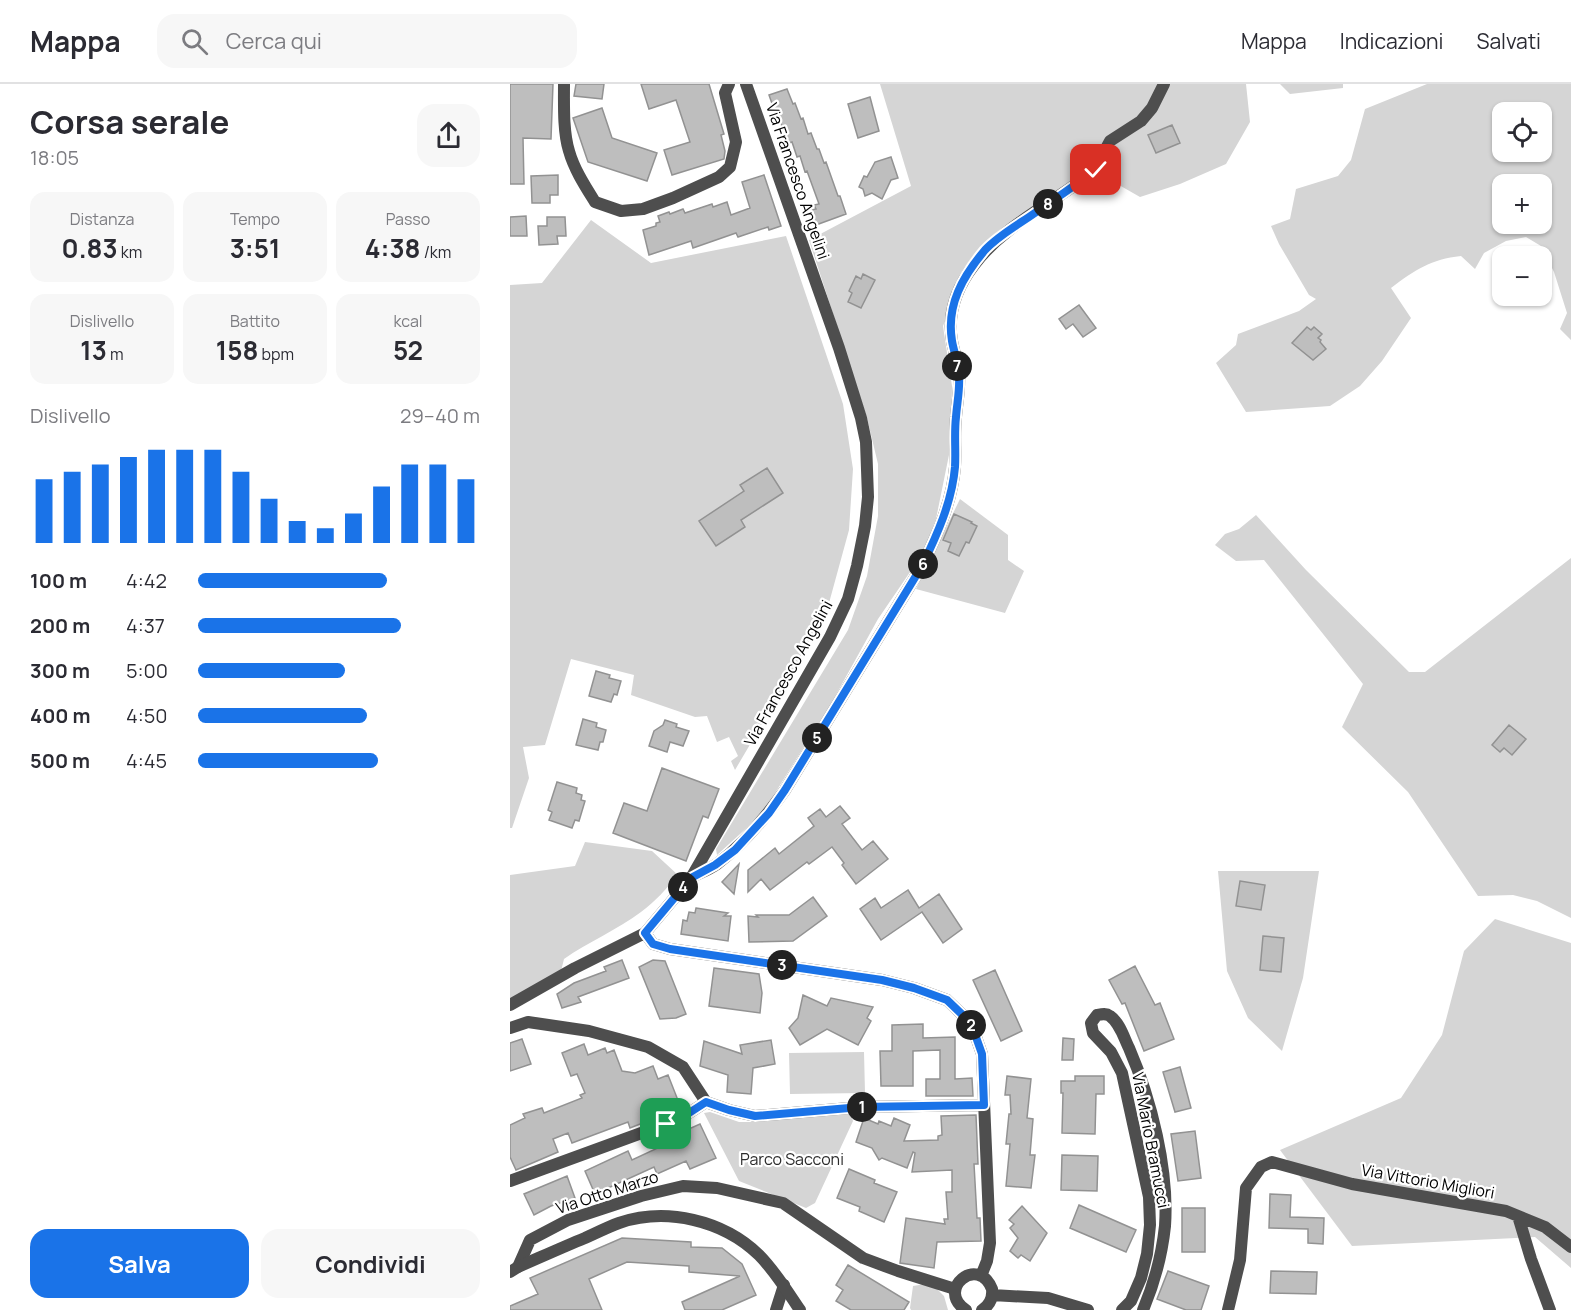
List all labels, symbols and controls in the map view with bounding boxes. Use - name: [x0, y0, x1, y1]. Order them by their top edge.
- search box: [157, 14, 577, 68]
- text: Mappa: [30, 22, 121, 60]
- icon: search: [178, 25, 211, 58]
- text: Cerca qui: [226, 26, 322, 56]
- text: Mappa: [1241, 27, 1307, 55]
- text: Indicazioni: [1340, 27, 1443, 55]
- text: Salvati: [1476, 27, 1541, 55]
- text: Corsa serale: [30, 99, 229, 144]
- street label: Via Francesco Angelini: [761, 100, 835, 262]
- map controls: [1492, 102, 1552, 306]
- button: locate: [1492, 102, 1552, 162]
- button: share: [417, 104, 480, 167]
- text: 18:05: [30, 144, 79, 171]
- pin: [1070, 144, 1121, 195]
- icon: check: [1079, 153, 1112, 186]
- button: +: [1492, 174, 1552, 234]
- pin: 8: [1033, 189, 1063, 219]
- text: 8: [1043, 193, 1053, 215]
- text: Distanza: [70, 208, 134, 230]
- text: Tempo: [230, 208, 280, 230]
- text: Passo: [386, 208, 430, 230]
- text: 0.83: [62, 230, 118, 266]
- text: 3:51: [230, 230, 280, 266]
- text: 4:38: [365, 230, 420, 266]
- text: km: [118, 241, 142, 263]
- text: /km: [420, 241, 451, 263]
- button: −: [1492, 246, 1552, 306]
- text: Dislivello: [70, 310, 134, 332]
- text: Battito: [230, 310, 280, 332]
- text: kcal: [393, 310, 423, 332]
- text: 13: [80, 332, 107, 368]
- text: 158: [216, 332, 258, 368]
- text: 52: [393, 332, 423, 368]
- text: m: [107, 343, 124, 365]
- text: bpm: [258, 343, 294, 365]
- pin: 7: [942, 351, 972, 381]
- text: 7: [953, 355, 961, 377]
- text: Dislivello: [30, 402, 111, 429]
- text: 29–40 m: [400, 402, 480, 429]
- pin: 6: [908, 549, 938, 579]
- text: 6: [918, 553, 928, 575]
- text: 100 m: [30, 567, 87, 594]
- text: 4:42: [126, 567, 167, 594]
- street label: Via Francesco Angelini: [739, 596, 837, 750]
- text: 200 m: [30, 612, 90, 639]
- text: 4:37: [126, 612, 165, 639]
- text: 300 m: [30, 657, 90, 684]
- text: 5:00: [126, 657, 168, 684]
- text: 400 m: [30, 702, 90, 729]
- text: 4:50: [126, 702, 168, 729]
- pin: 5: [802, 723, 832, 753]
- text: 5: [812, 727, 822, 749]
- text: 500 m: [30, 747, 90, 774]
- text: 4:45: [126, 747, 167, 774]
- pin: 4: [668, 872, 698, 902]
- text: 4: [678, 876, 688, 898]
- pin: 3: [767, 950, 797, 980]
- text: 3: [777, 954, 787, 976]
- pin: 2: [956, 1010, 986, 1040]
- text: 2: [966, 1014, 976, 1036]
- street label: Via Mario Bramucci: [1127, 1070, 1175, 1210]
- pin: 1: [847, 1092, 877, 1122]
- text: 1: [858, 1096, 866, 1118]
- pin: [640, 1098, 691, 1149]
- icon: arrive: [649, 1107, 682, 1140]
- park label: Parco Sacconi: [740, 1148, 844, 1170]
- street label: Via Vittorio Migliori: [1360, 1158, 1496, 1204]
- street label: Via Otto Marzo: [553, 1165, 661, 1219]
- button: Salva: [30, 1229, 249, 1298]
- button: Condividi: [261, 1229, 480, 1298]

